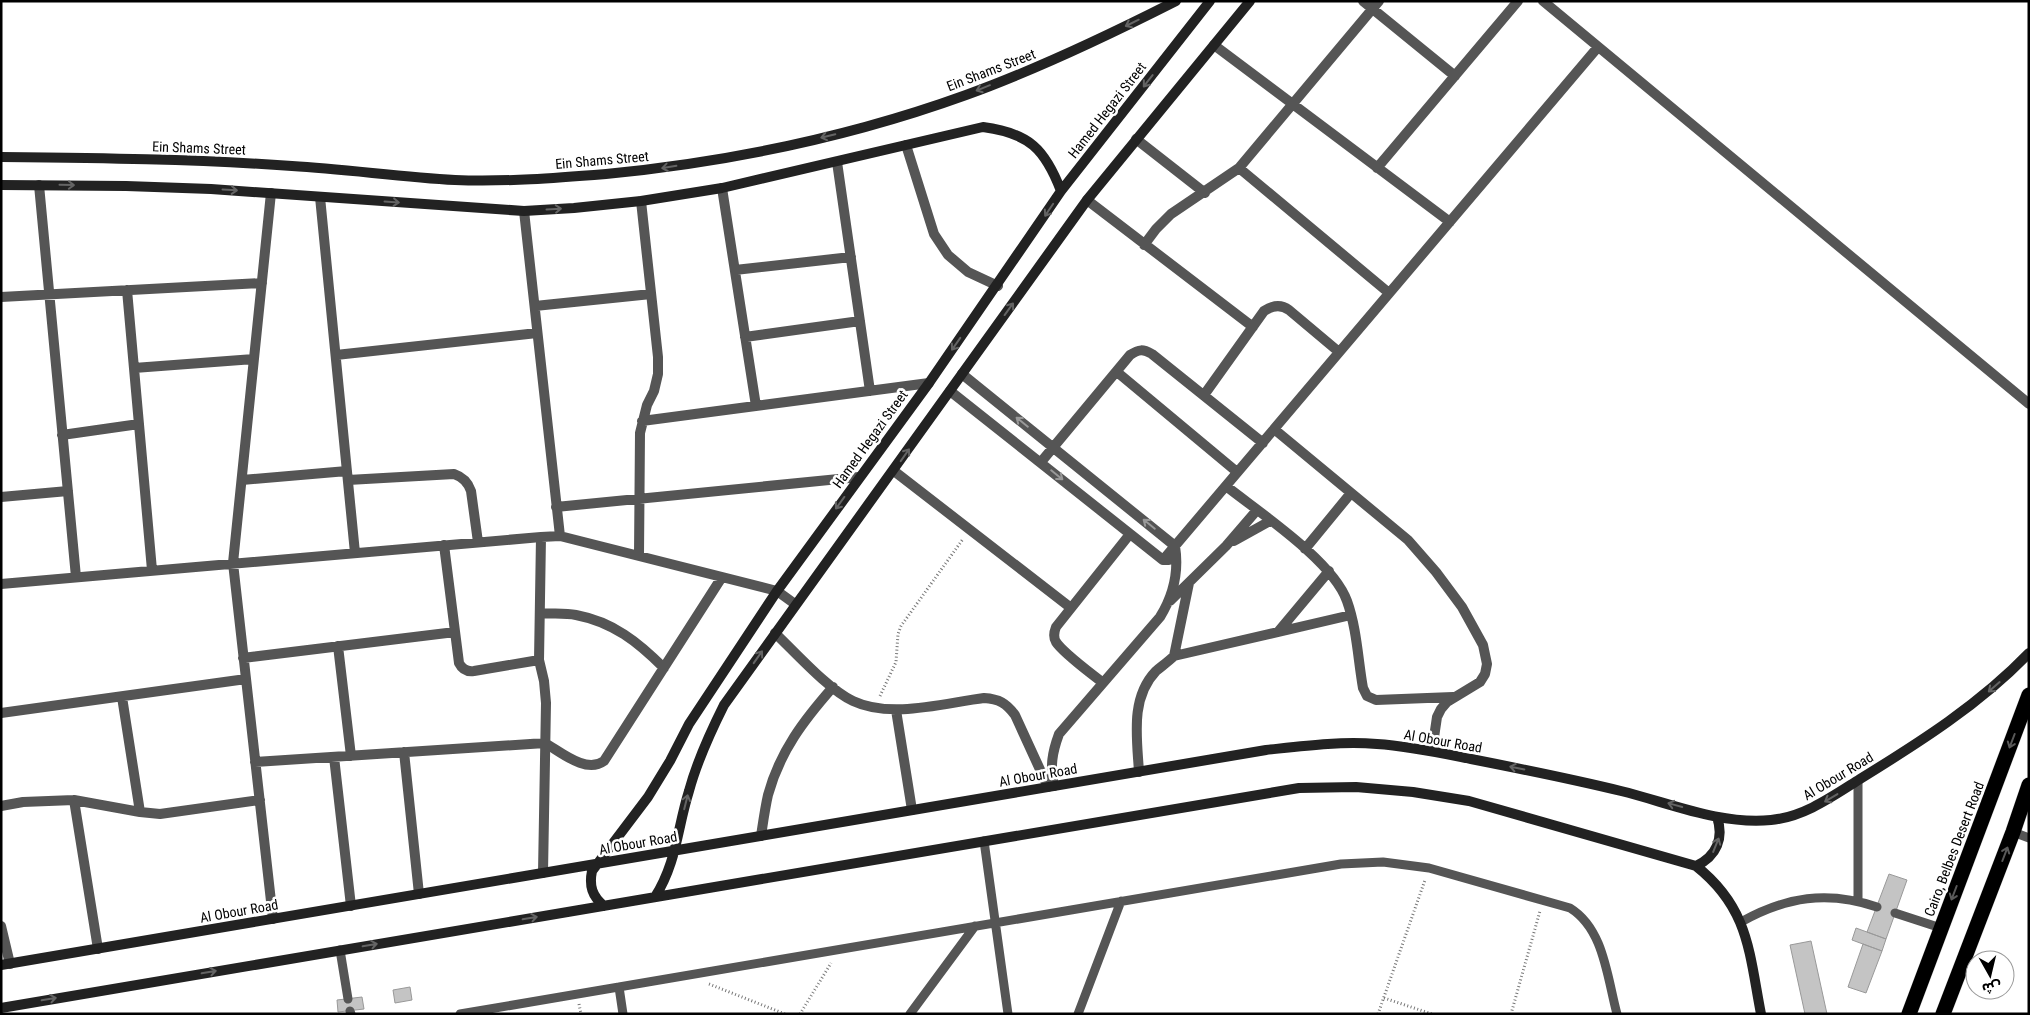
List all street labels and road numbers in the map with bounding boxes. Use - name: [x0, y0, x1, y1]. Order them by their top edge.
- street label: Ein Shams Street: [944, 46, 1038, 94]
- street label: Hamed Hegazi Street: [1065, 59, 1149, 161]
- street label: Ein Shams Street: [152, 138, 246, 158]
- street label: Ein Shams Street: [555, 148, 649, 172]
- street label: Hamed Hegazi Street: [829, 387, 911, 491]
- street label: Al Obour Road: [1403, 726, 1483, 756]
- street label: Al Obour Road: [1800, 749, 1876, 803]
- street label: Al Obour Road: [998, 760, 1078, 790]
- street label: Cairo, Belbes Desert Road: [1921, 779, 1987, 919]
- street label: Al Obour Road: [598, 828, 678, 858]
- street label: Al Obour Road: [199, 896, 279, 926]

